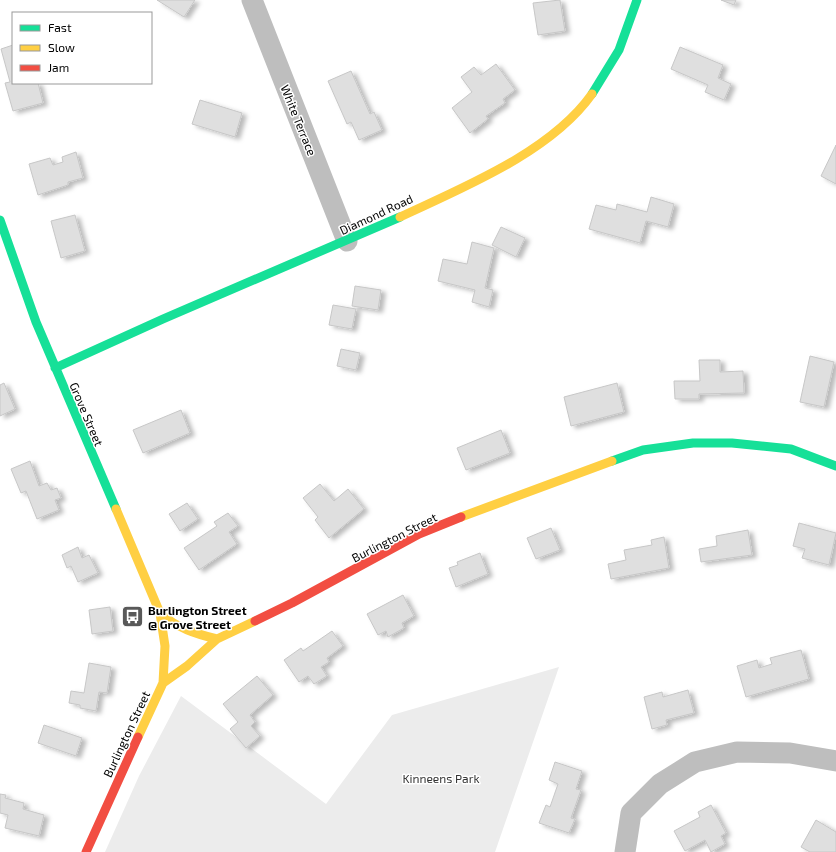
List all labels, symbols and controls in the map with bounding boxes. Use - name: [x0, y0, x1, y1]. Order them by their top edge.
- legend: [12, 12, 152, 84]
- text: Fast: [48, 20, 72, 34]
- text: Slow: [48, 40, 75, 54]
- text: Jam: [48, 60, 69, 74]
- street label: White Terrace: [278, 82, 320, 158]
- street label: Diamond Road: [337, 191, 415, 237]
- street label: Grove Street: [67, 380, 107, 448]
- street label: Burlington Street: [349, 509, 439, 565]
- place label: Burlington Street @ Grove Street: [148, 603, 247, 631]
- bus stop icon: Burlington Street @ Grove Street: [119, 604, 145, 630]
- street label: Burlington Street: [100, 688, 152, 779]
- park label: Kinneens Park: [402, 771, 480, 785]

